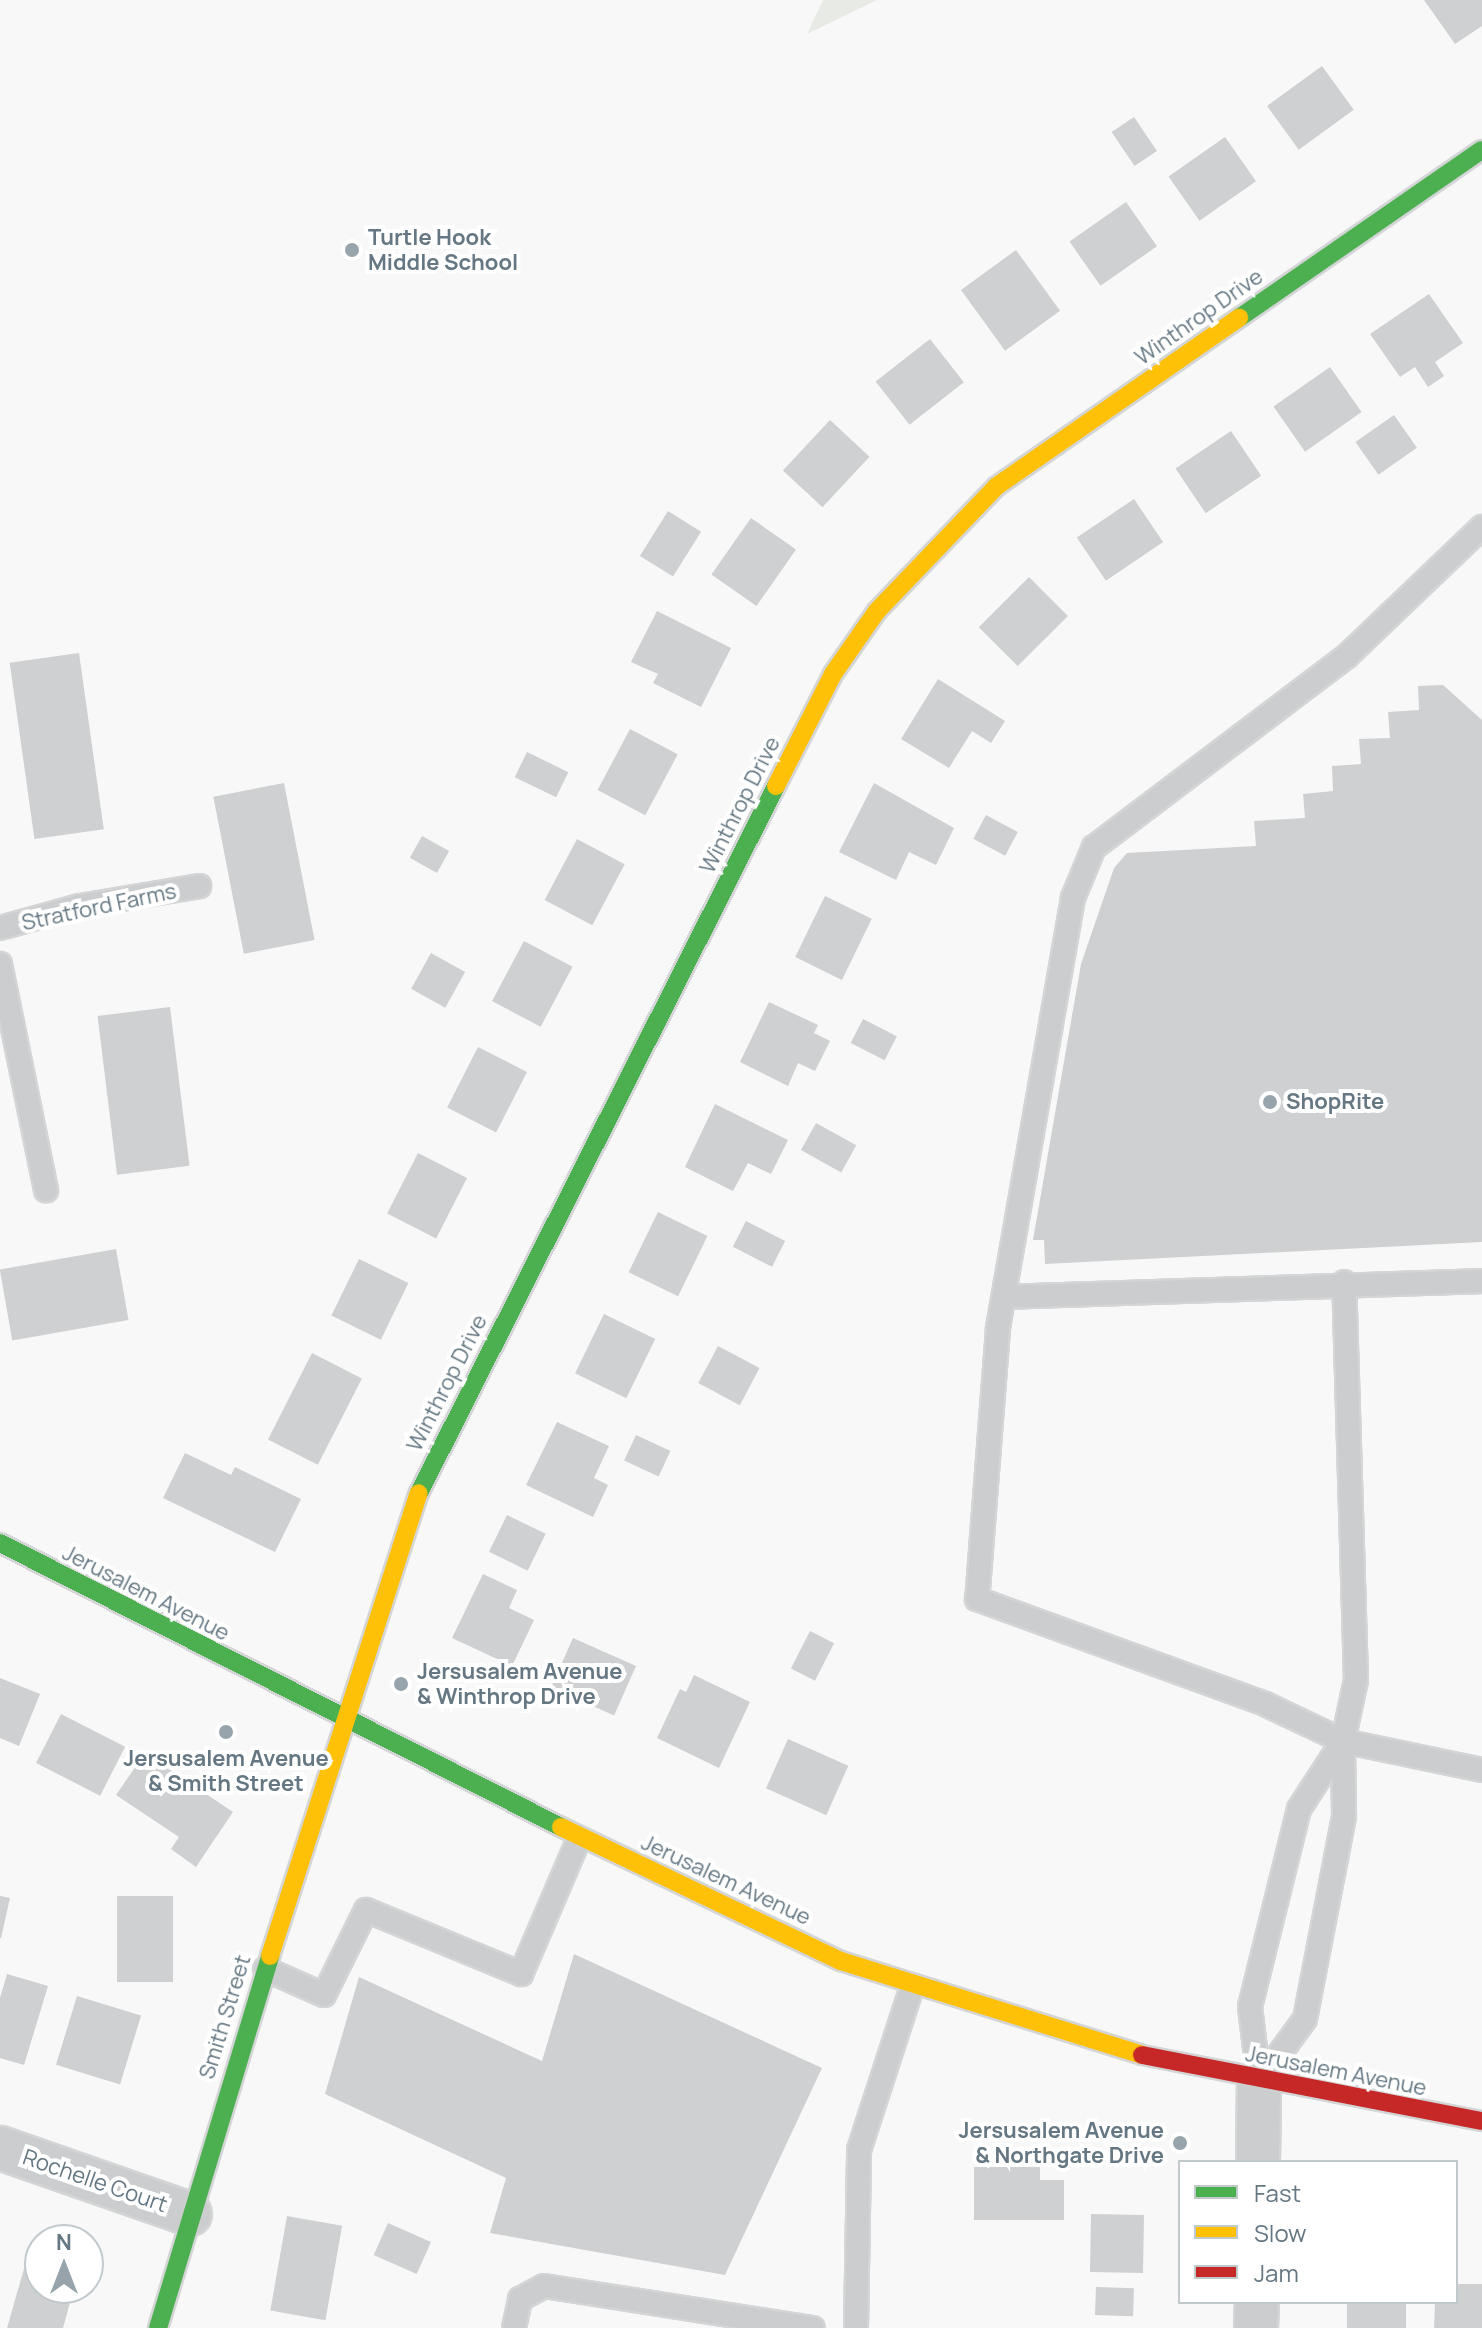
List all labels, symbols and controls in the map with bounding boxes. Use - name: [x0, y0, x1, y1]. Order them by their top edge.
- place label: Turtle Hook Middle School: [368, 224, 518, 276]
- marker: Turtle Hook Middle School: [343, 241, 361, 259]
- street label: Winthrop Drive: [1130, 263, 1268, 371]
- street label: Winthrop Drive: [694, 732, 786, 878]
- street label: Stratford Farms: [19, 878, 179, 936]
- place label: ShopRite: [1286, 1089, 1384, 1115]
- marker: ShopRite: [1261, 1093, 1279, 1111]
- street label: Winthrop Drive: [401, 1310, 493, 1456]
- street label: Jerusalem Avenue: [58, 1540, 234, 1646]
- place label: Jersusalem Avenue & Winthrop Drive: [417, 1658, 622, 1710]
- marker: Jersusalem Avenue & Winthrop Drive: [392, 1675, 410, 1693]
- marker: Jersusalem Avenue & Smith Street: [217, 1723, 235, 1741]
- place label: Jersusalem Avenue & Smith Street: [123, 1745, 329, 1796]
- street label: Jerusalem Avenue: [637, 1829, 815, 1931]
- street label: Smith Street: [194, 1952, 256, 2082]
- street label: Jerusalem Avenue: [1243, 2041, 1429, 2101]
- place label: Jersusalem Avenue & Northgate Drive: [959, 2117, 1164, 2168]
- marker: Jersusalem Avenue & Northgate Drive: [1171, 2134, 1189, 2152]
- street label: Rochelle Court: [19, 2144, 171, 2218]
- legend: [1178, 2160, 1458, 2304]
- text: Fast: [1254, 2176, 1301, 2209]
- text: Slow: [1254, 2216, 1307, 2249]
- north arrow: [24, 2224, 104, 2304]
- text: N: [56, 2227, 72, 2257]
- text: Jam: [1254, 2256, 1299, 2289]

